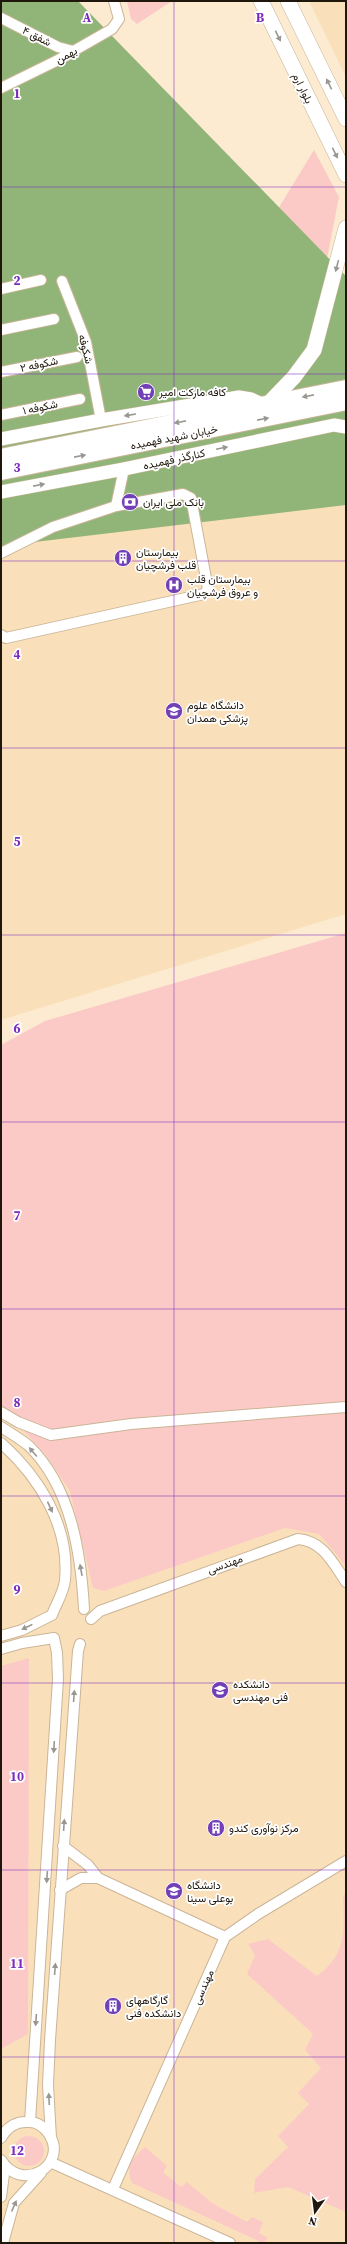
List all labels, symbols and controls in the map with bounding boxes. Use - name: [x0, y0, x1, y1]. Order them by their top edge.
- text: A: [83, 9, 92, 26]
- text: B: [256, 9, 265, 26]
- street label: شفق ۴: [20, 23, 54, 50]
- one-way arrow: [275, 30, 281, 42]
- street label: بهمن: [53, 43, 80, 68]
- street label: بلوار ارم: [289, 70, 316, 106]
- one-way arrow: [326, 79, 332, 90]
- text: 1: [13, 85, 21, 102]
- one-way arrow: [332, 147, 338, 158]
- one-way arrow: [333, 260, 339, 272]
- text: 2: [13, 272, 21, 289]
- street label: شکوفه: [75, 333, 96, 366]
- street label: شکوفه ۲: [19, 353, 60, 376]
- supermarket icon: کافه مارکت امیر: [136, 382, 156, 402]
- place label: کافه مارکت امیر: [158, 385, 226, 400]
- one-way arrow: [302, 393, 314, 399]
- street label: شکوفه ۱: [21, 396, 59, 419]
- one-way arrow: [124, 412, 136, 418]
- one-way arrow: [257, 416, 269, 422]
- one-way arrow: [174, 419, 187, 425]
- street label: خیابان شهید فهمیده: [129, 422, 219, 453]
- one-way arrow: [216, 445, 228, 451]
- street label: کنارگذر فهمیده: [142, 446, 207, 473]
- one-way arrow: [74, 452, 87, 458]
- text: 3: [13, 459, 21, 476]
- one-way arrow: [33, 482, 45, 488]
- bank icon: بانک ملی ایران: [120, 492, 140, 512]
- place label: بانک ملی ایران: [143, 495, 204, 510]
- place label: بیمارستان قلب فرشچیان: [136, 545, 196, 573]
- building icon: بیمارستان قلب فرشچیان: [113, 548, 133, 568]
- place label: بیمارستان قلب و عروق فرشچیان: [187, 572, 258, 600]
- hospital icon: بیمارستان قلب و عروق فرشچیان: [164, 575, 184, 595]
- text: 4: [13, 646, 21, 663]
- place label: دانشگاه علوم پزشکی همدان: [187, 698, 248, 726]
- school or university icon: دانشگاه علوم پزشکی همدان: [164, 701, 184, 721]
- text: 5: [13, 833, 21, 850]
- text: 6: [13, 1020, 21, 1037]
- text: 7: [13, 1207, 21, 1224]
- text: 8: [13, 1394, 21, 1411]
- one-way arrow: [28, 1446, 37, 1457]
- one-way arrow: [47, 1501, 53, 1512]
- street label: مهندسی: [205, 1551, 245, 1578]
- one-way arrow: [77, 1564, 83, 1576]
- text: 9: [13, 1581, 21, 1598]
- one-way arrow: [22, 1624, 33, 1631]
- place label: دانشکده فنی مهندسی: [233, 1677, 288, 1705]
- school or university icon: دانشکده فنی مهندسی: [210, 1680, 230, 1700]
- one-way arrow: [71, 1690, 78, 1702]
- one-way arrow: [51, 1741, 58, 1753]
- text: 10: [10, 1768, 24, 1785]
- building icon: مرکز نوآوری کندو: [206, 1818, 226, 1838]
- one-way arrow: [61, 1819, 68, 1831]
- place label: مرکز نوآوری کندو: [229, 1821, 299, 1836]
- one-way arrow: [43, 1870, 50, 1883]
- place label: دانشگاه بوعلی سینا: [187, 1878, 233, 1906]
- school or university icon: دانشگاه بوعلی سینا: [164, 1881, 184, 1901]
- text: 11: [10, 1955, 24, 1972]
- one-way arrow: [51, 1963, 58, 1975]
- street label: مهندسی: [189, 1967, 218, 2007]
- place label: گارگاههای دانشکده فنی: [126, 1993, 181, 2021]
- building icon: گارگاههای دانشکده فنی: [103, 1996, 123, 2016]
- one-way arrow: [33, 2014, 40, 2026]
- one-way arrow: [45, 2093, 52, 2105]
- text: 12: [10, 2142, 24, 2159]
- north arrow: [295, 2192, 335, 2232]
- one-way arrow: [11, 2200, 17, 2212]
- text: N: [307, 2213, 318, 2229]

